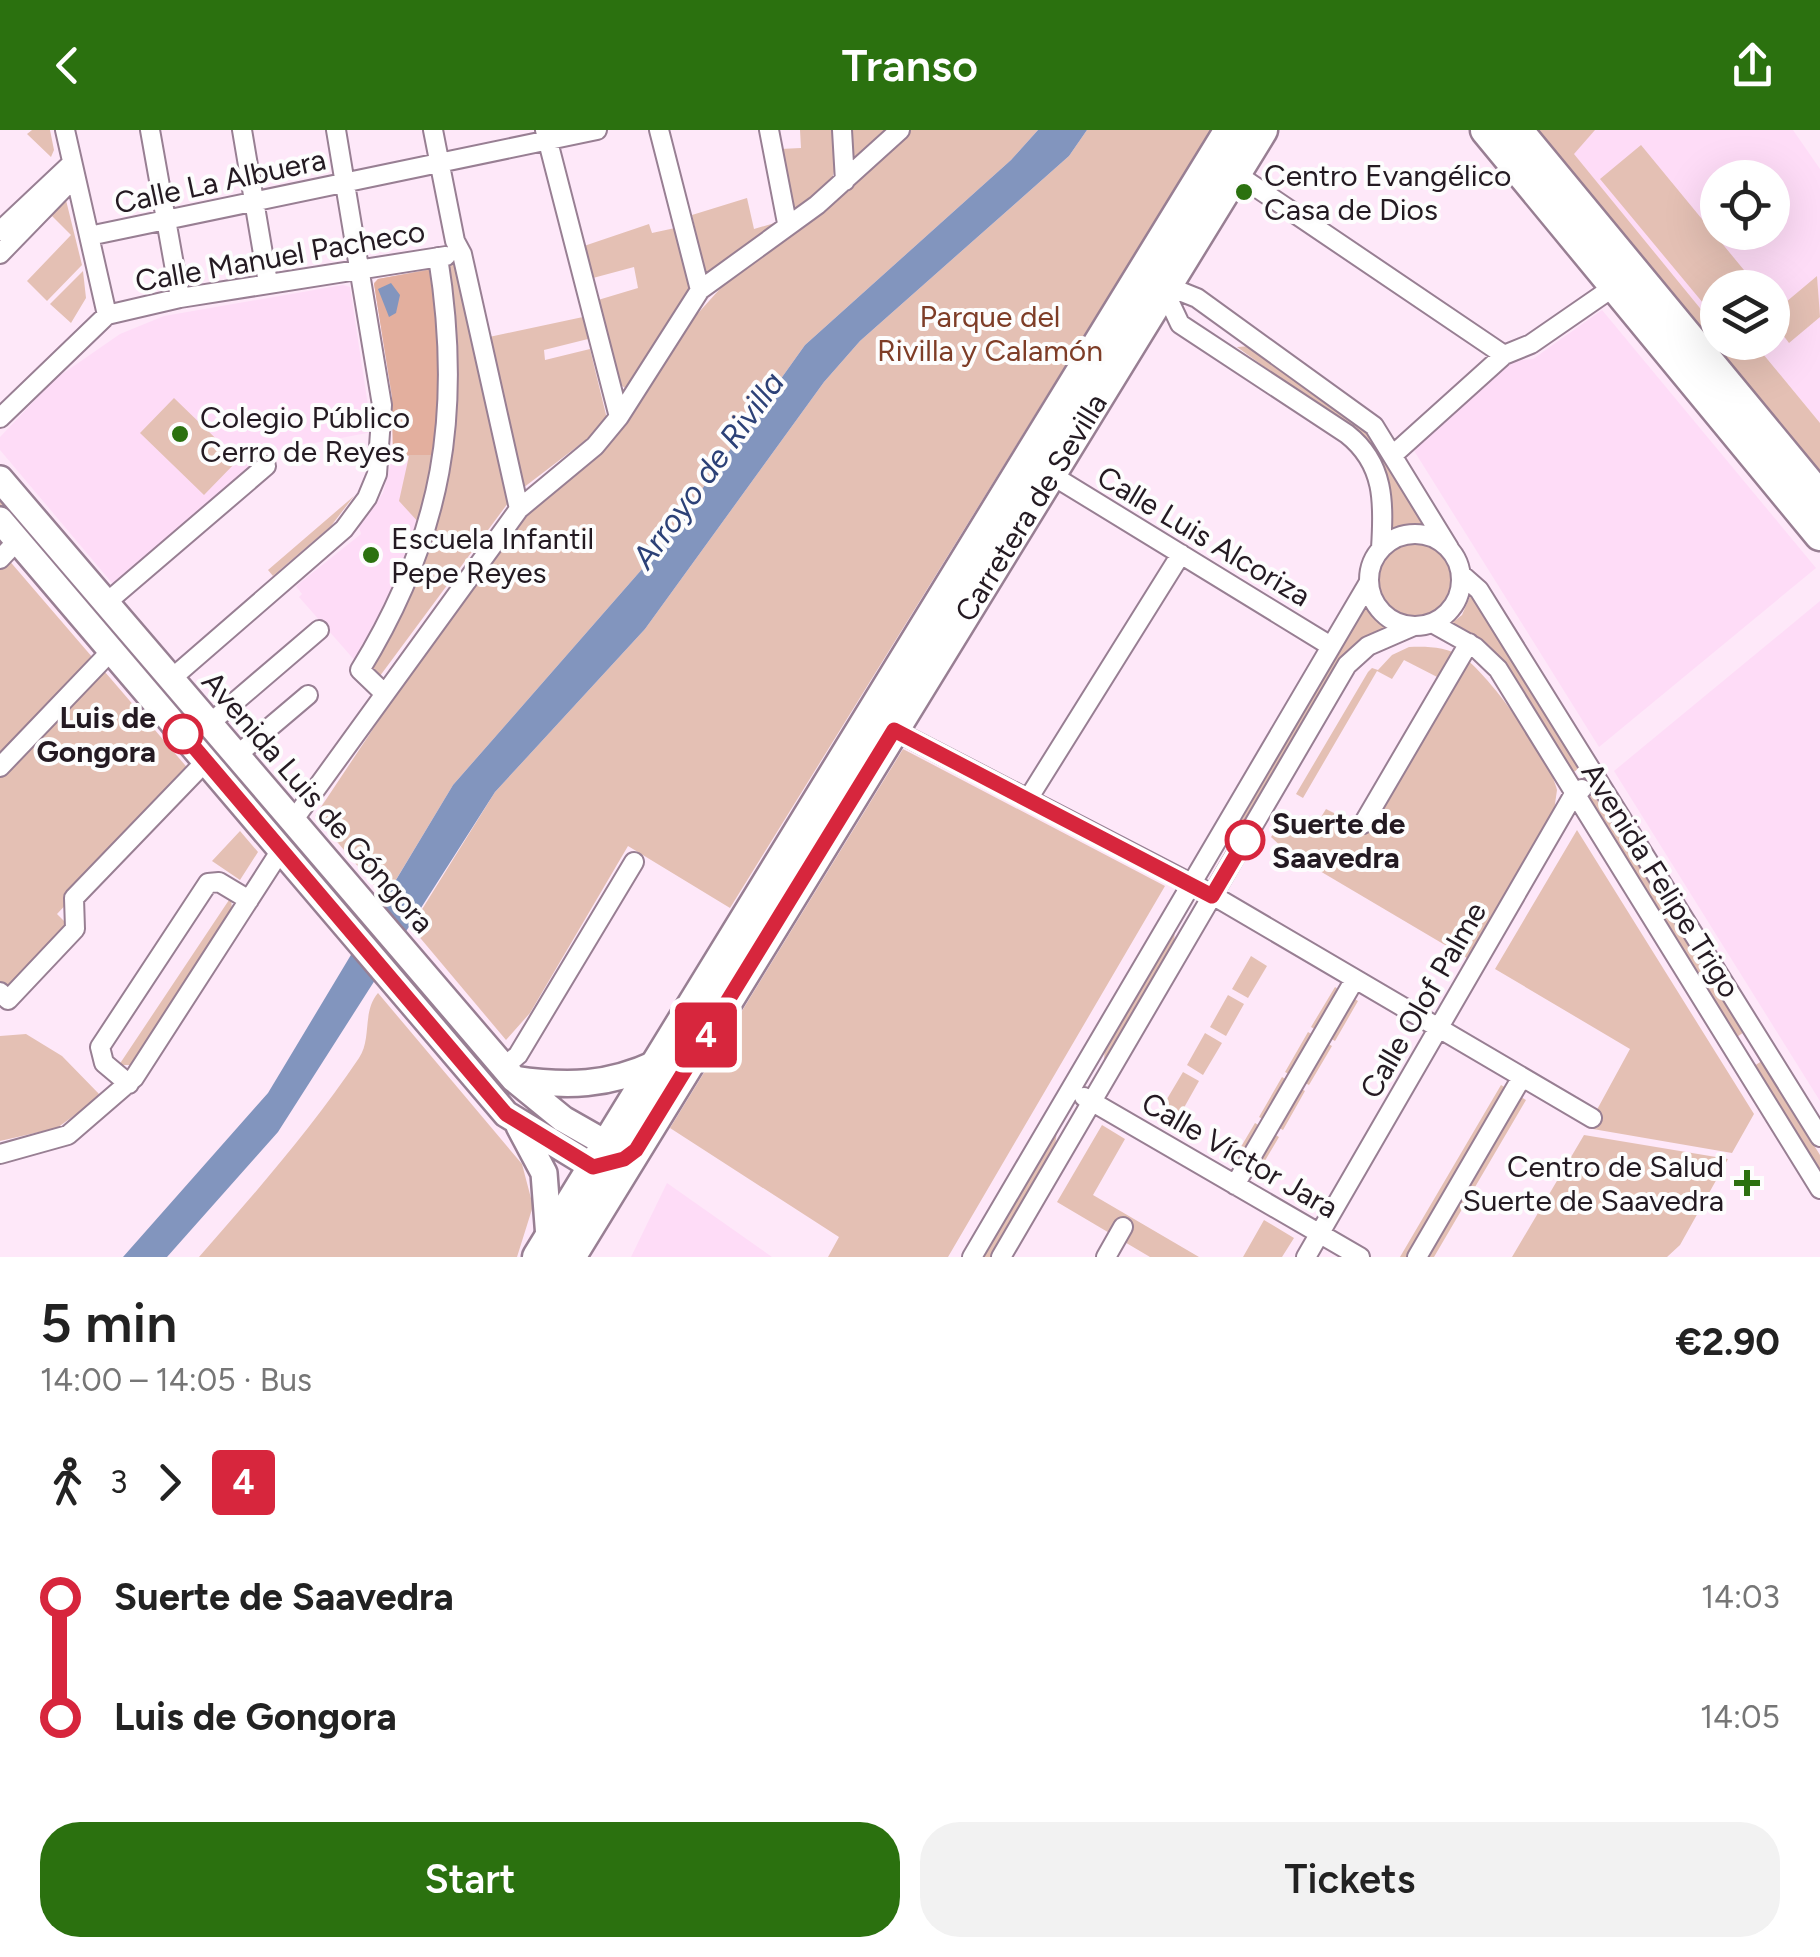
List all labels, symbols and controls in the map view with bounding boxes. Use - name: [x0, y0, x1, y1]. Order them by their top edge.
- icon: back: [40, 38, 95, 93]
- text: Transo: [842, 38, 978, 92]
- icon: share: [1725, 38, 1780, 93]
- street label: Calle La Albuera: [111, 141, 329, 221]
- place label: Centro Evangélico Casa de Dios: [1264, 157, 1511, 228]
- map controls: [1700, 160, 1790, 360]
- button: locate: [1700, 160, 1790, 250]
- marker: Centro Evangélico Casa de Dios: [1233, 181, 1255, 203]
- street label: Calle Manuel Pacheco: [132, 212, 428, 300]
- button: layers: [1700, 270, 1790, 360]
- park label: Parque del Rivilla y Calamón: [877, 298, 1103, 369]
- water label: Arroyo de Rivilla: [623, 364, 792, 577]
- street label: Carretera de Sevilla: [946, 386, 1115, 628]
- place label: Colegio Público Cerro de Reyes: [200, 399, 410, 470]
- marker: Colegio Público Cerro de Reyes: [169, 423, 191, 445]
- street label: Calle Luis Alcoriza: [1091, 458, 1317, 614]
- place label: Escuela Infantil Pepe Reyes: [391, 520, 594, 591]
- marker: Escuela Infantil Pepe Reyes: [360, 544, 382, 566]
- street label: Avenida Luis de Góngora: [194, 663, 442, 941]
- place label: Luis de Gongora: [36, 699, 156, 770]
- marker: Luis de Gongora: [164, 715, 202, 753]
- street label: Avenida Felipe Trigo: [1574, 756, 1748, 1004]
- place label: Suerte de Saavedra: [1272, 805, 1406, 876]
- marker: Suerte de Saavedra: [1226, 821, 1264, 859]
- street label: Calle Olof Palme: [1352, 895, 1494, 1105]
- line badge: 4: [674, 1002, 738, 1068]
- text: 4: [695, 1014, 717, 1056]
- street label: Calle Víctor Jara: [1135, 1084, 1345, 1226]
- place label: Centro de Salud Suerte de Saavedra: [1462, 1148, 1724, 1219]
- marker: Centro de Salud Suerte de Saavedra: [1734, 1170, 1760, 1196]
- text: 5 min: [40, 1290, 177, 1356]
- text: €2.90: [1675, 1319, 1780, 1365]
- text: 14:00 – 14:05 · Bus: [40, 1361, 312, 1399]
- icon: walk: [40, 1455, 95, 1510]
- icon: forward: [142, 1455, 197, 1510]
- text: 4: [232, 1461, 255, 1503]
- text: 3: [110, 1463, 127, 1501]
- text: Suerte de Saavedra: [114, 1574, 454, 1620]
- text: 14:03: [1701, 1578, 1780, 1616]
- text: Luis de Gongora: [114, 1694, 397, 1740]
- text: 14:05: [1700, 1698, 1780, 1736]
- button: Start: [40, 1822, 900, 1937]
- button: Tickets: [920, 1822, 1780, 1937]

